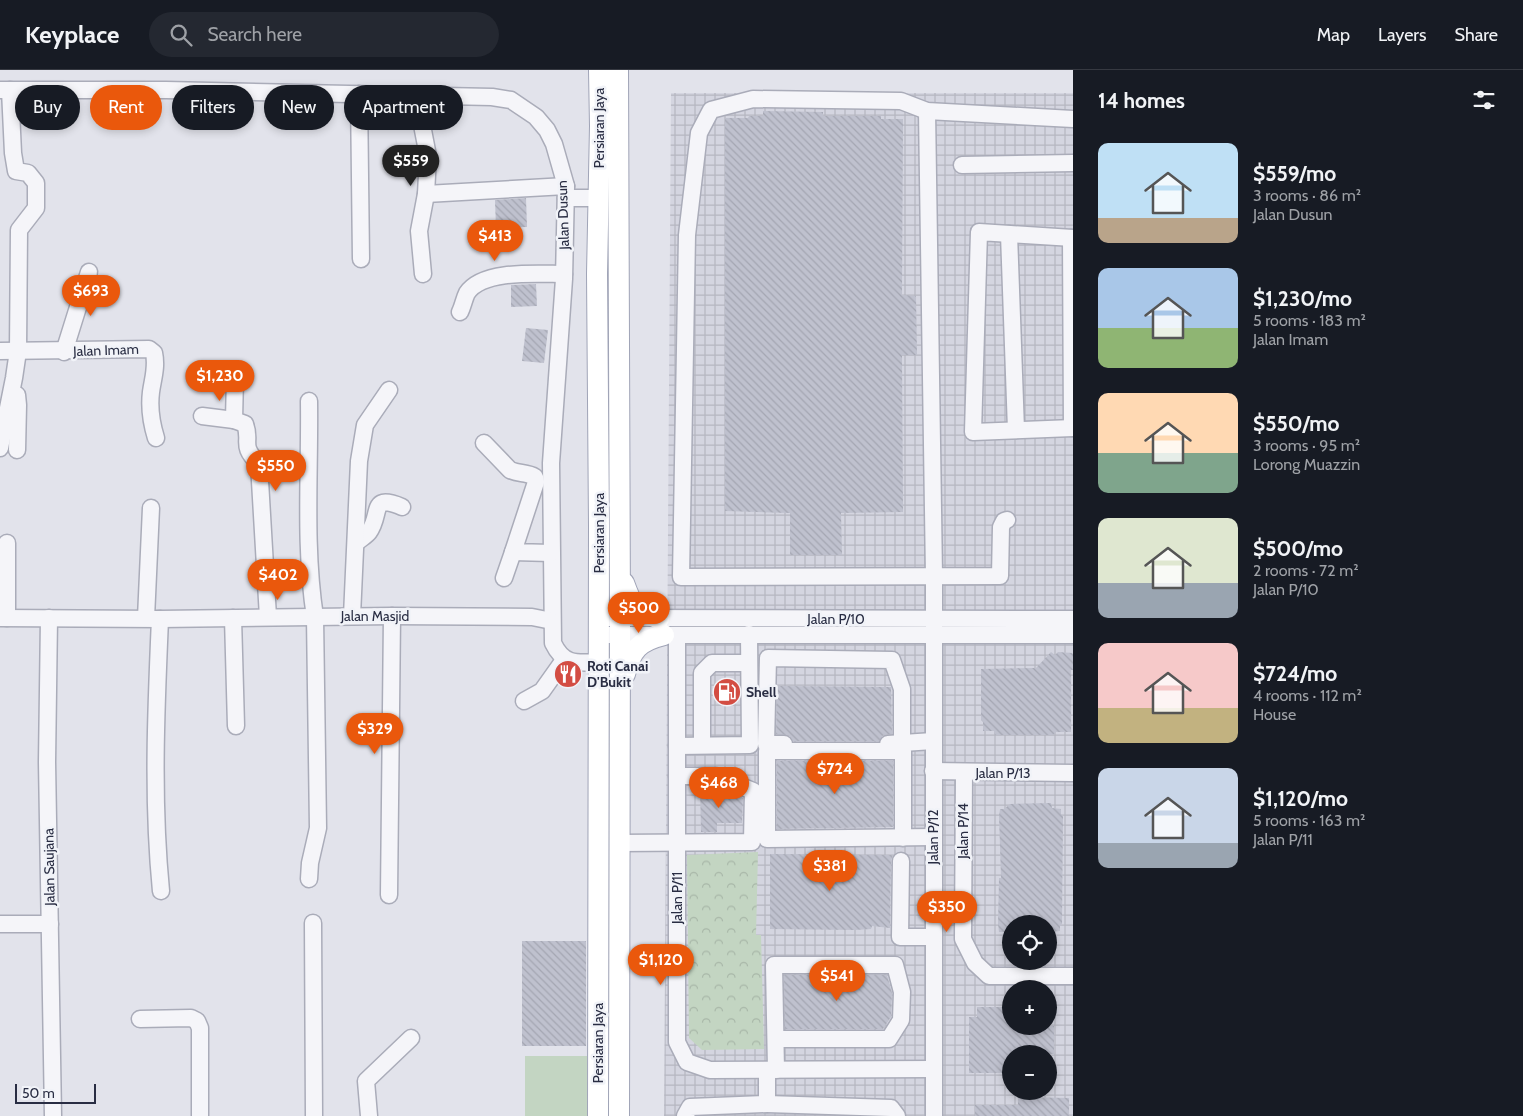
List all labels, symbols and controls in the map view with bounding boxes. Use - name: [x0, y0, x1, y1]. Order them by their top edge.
- search box: [149, 12, 499, 57]
- text: Keyplace: [25, 20, 119, 49]
- icon: search: [167, 21, 195, 49]
- text: Search here: [207, 23, 302, 46]
- text: Map: [1317, 24, 1350, 46]
- text: Layers: [1378, 24, 1427, 46]
- text: Share: [1455, 24, 1498, 46]
- chip: Buy: [15, 85, 80, 130]
- chip: Rent: [90, 85, 162, 130]
- chip: Filters: [172, 85, 254, 130]
- chip: New: [264, 85, 334, 130]
- chip: Apartment: [344, 85, 463, 130]
- icon: filters: [1470, 86, 1498, 114]
- street label: Persiaran Jaya: [590, 87, 608, 168]
- text: 14 homes: [1098, 88, 1185, 113]
- pin: $559: [381, 144, 441, 187]
- text: $559: [393, 151, 429, 170]
- text: $559/mo: [1253, 161, 1336, 186]
- icon: home: [1138, 163, 1198, 223]
- street label: Jalan Dusun: [553, 180, 573, 251]
- text: 3 rooms · 86 m²: [1253, 186, 1361, 205]
- text: Jalan Dusun: [1253, 205, 1332, 224]
- pin: $413: [465, 220, 525, 262]
- text: $413: [478, 226, 512, 245]
- pin: $693: [61, 274, 121, 317]
- text: $693: [73, 281, 109, 300]
- text: $1,230/mo: [1253, 286, 1352, 311]
- icon: home: [1138, 288, 1198, 348]
- text: 5 rooms · 183 m²: [1253, 311, 1366, 330]
- text: Jalan Imam: [1253, 330, 1328, 349]
- street label: Jalan Imam: [72, 340, 139, 360]
- pin: $1,230: [179, 360, 261, 402]
- text: $1,230: [196, 366, 244, 385]
- text: $550/mo: [1253, 411, 1340, 436]
- icon: home: [1138, 413, 1198, 473]
- text: 3 rooms · 95 m²: [1253, 436, 1360, 455]
- pin: $550: [246, 450, 306, 492]
- text: Lorong Muazzin: [1253, 455, 1360, 474]
- text: $550: [257, 456, 295, 475]
- street label: Persiaran Jaya: [590, 492, 608, 573]
- text: $500/mo: [1253, 536, 1343, 561]
- icon: home: [1138, 538, 1198, 598]
- pin: $402: [248, 558, 308, 601]
- text: 2 rooms · 72 m²: [1253, 561, 1358, 580]
- text: $402: [259, 565, 297, 584]
- text: Jalan P/10: [1253, 580, 1319, 599]
- pin: $500: [609, 592, 669, 634]
- text: $500: [619, 598, 659, 617]
- street label: Jalan Masjid: [340, 607, 409, 625]
- street label: Jalan P/10: [806, 610, 865, 628]
- place label: Roti Canai D'Bukit: [587, 657, 648, 691]
- restaurant icon: Roti Canai D'Bukit: [553, 659, 583, 689]
- text: $724/mo: [1253, 661, 1337, 686]
- icon: home: [1138, 663, 1198, 723]
- fuel station icon: Shell: [712, 677, 742, 707]
- place label: Shell: [746, 683, 777, 701]
- text: 4 rooms · 112 m²: [1253, 686, 1362, 705]
- text: House: [1253, 705, 1296, 724]
- pin: $329: [345, 712, 405, 755]
- text: $329: [357, 719, 393, 738]
- pin: $724: [805, 752, 865, 795]
- text: $724: [817, 759, 853, 778]
- street label: Jalan P/13: [974, 764, 1031, 782]
- pin: $468: [689, 766, 749, 809]
- text: $468: [700, 773, 738, 792]
- text: $1,120/mo: [1253, 786, 1348, 811]
- icon: home: [1138, 788, 1198, 848]
- street label: Jalan P/14: [954, 803, 972, 860]
- street label: Jalan P/12: [924, 810, 942, 865]
- text: 5 rooms · 163 m²: [1253, 811, 1365, 830]
- street label: Jalan Saujana: [39, 828, 59, 907]
- text: Jalan P/11: [1253, 830, 1313, 849]
- pin: $381: [800, 850, 860, 892]
- text: $381: [813, 856, 847, 875]
- street label: Jalan P/11: [668, 872, 686, 925]
- pin: $350: [917, 890, 977, 933]
- text: $350: [928, 897, 966, 916]
- map controls: [1002, 915, 1057, 1100]
- button: locate: [1002, 915, 1057, 970]
- pin: $1,120: [620, 944, 702, 986]
- text: $1,120: [639, 950, 683, 969]
- pin: $541: [807, 960, 867, 1002]
- text: $541: [820, 966, 854, 985]
- button: +: [1002, 980, 1057, 1035]
- street label: Persiaran Jaya: [589, 1002, 607, 1083]
- button: −: [1002, 1045, 1057, 1100]
- scale bar: [15, 1081, 96, 1104]
- text: 50 m: [22, 1084, 55, 1102]

